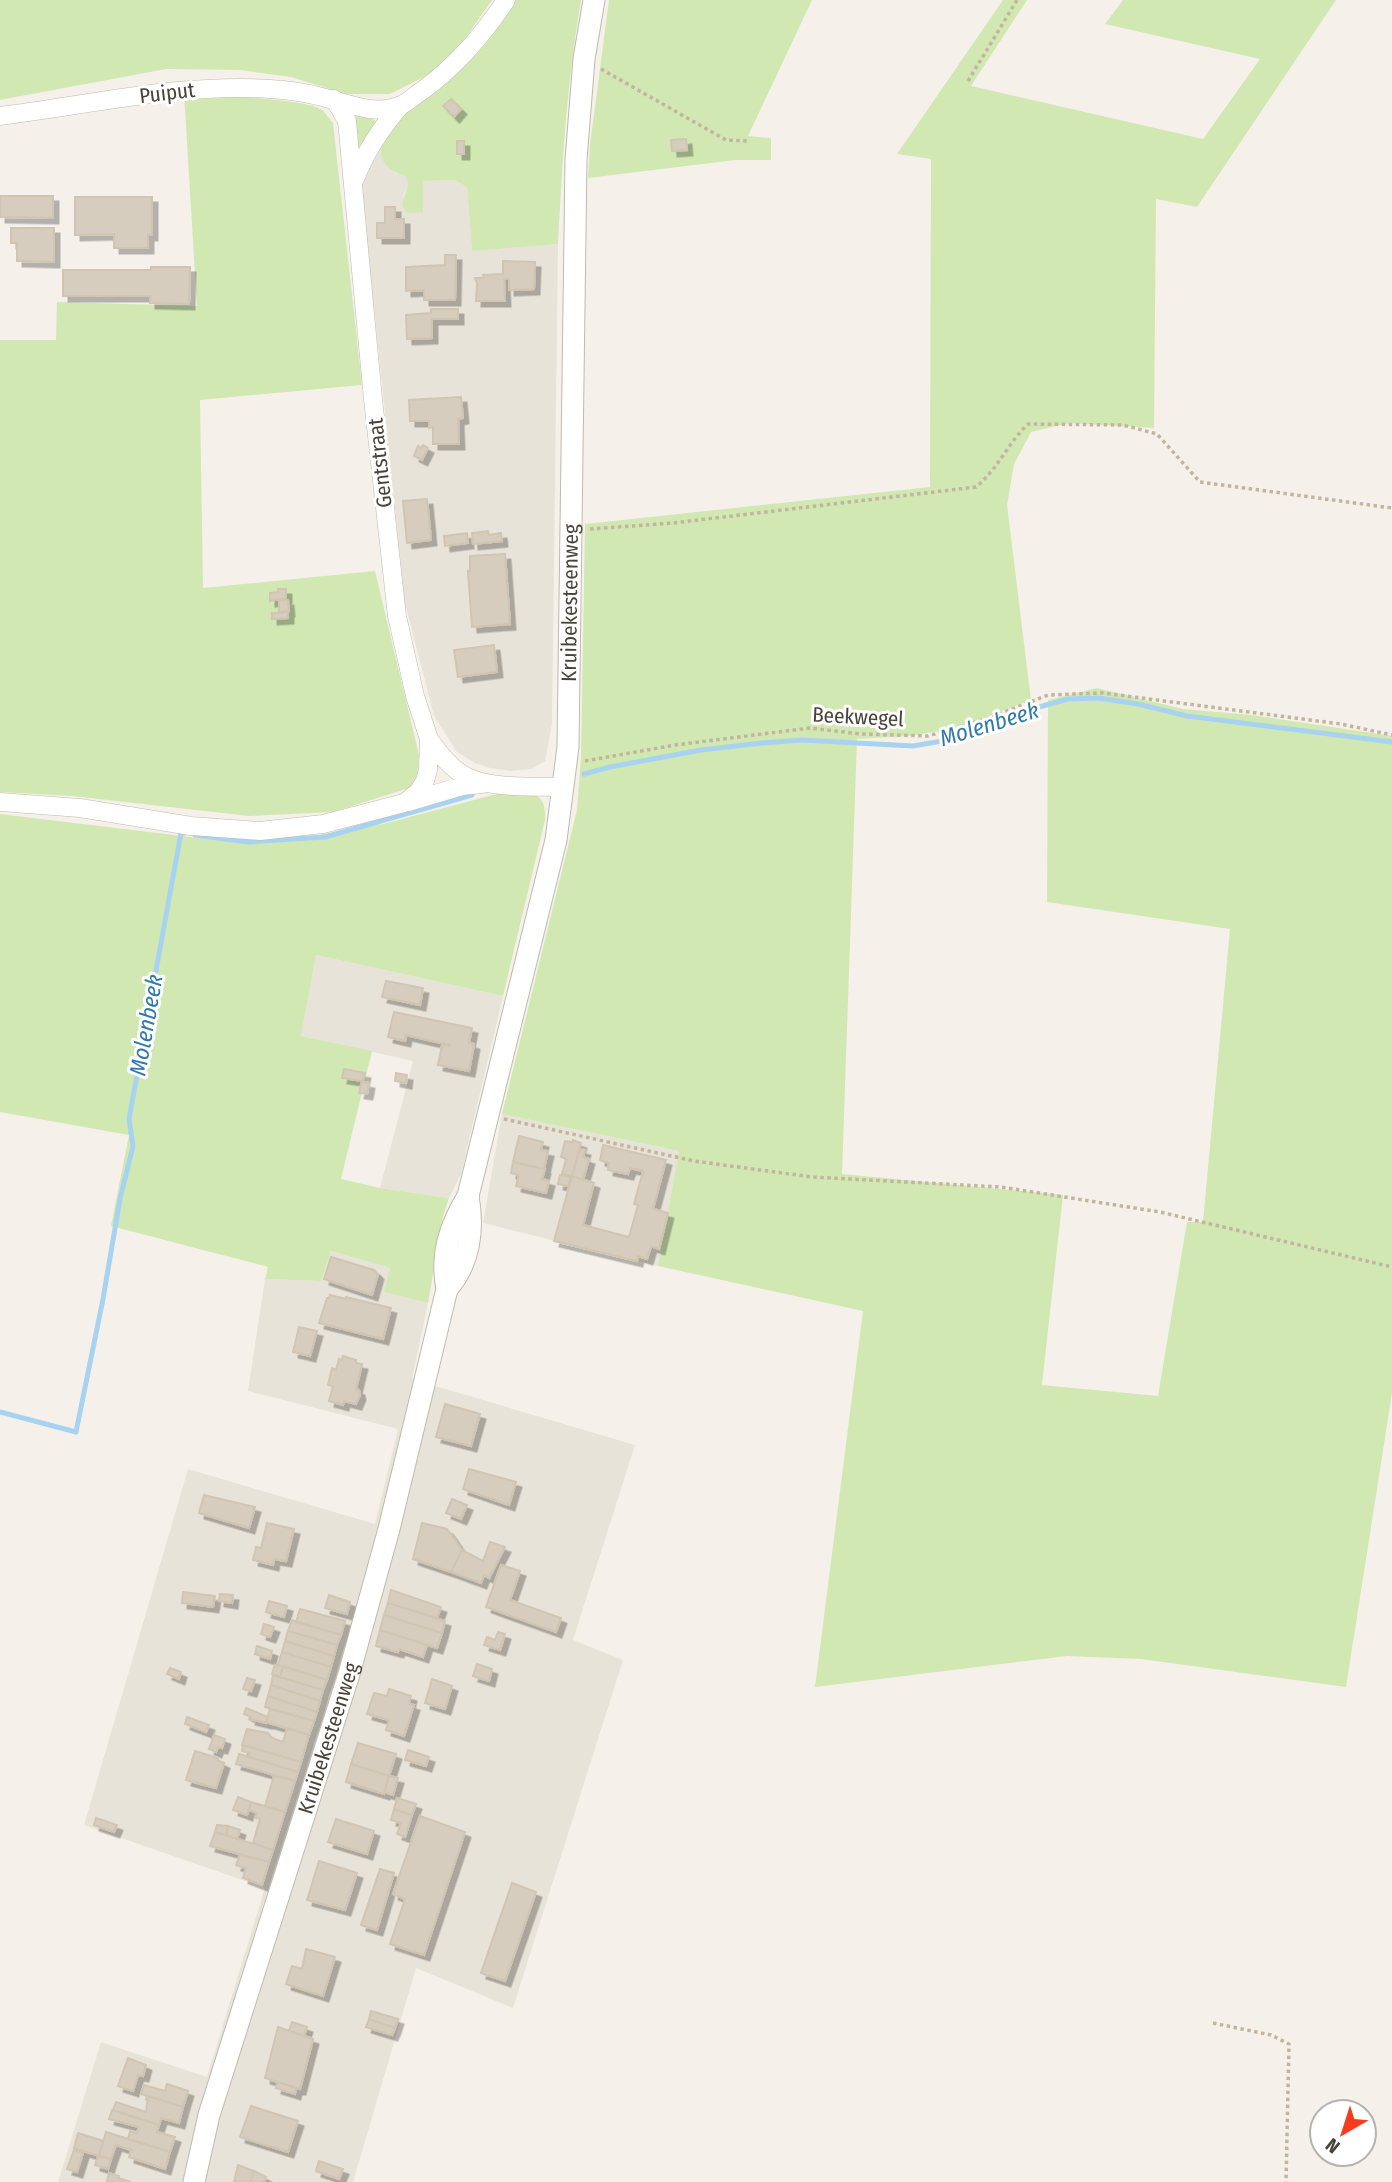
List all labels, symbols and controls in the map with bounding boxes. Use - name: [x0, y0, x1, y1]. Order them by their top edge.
- street label: Puiput: [138, 77, 196, 109]
- street label: Gentstraat: [362, 417, 398, 509]
- street label: Kruibekesteenweg: [556, 524, 584, 682]
- water label: Molenbeek: [936, 696, 1042, 752]
- street label: Beekwegel: [812, 702, 905, 732]
- water label: Molenbeek: [123, 972, 169, 1078]
- street label: Kruibekesteenweg: [292, 1659, 365, 1817]
- north arrow: [1308, 2098, 1378, 2168]
- text: N: [1321, 2133, 1344, 2158]

